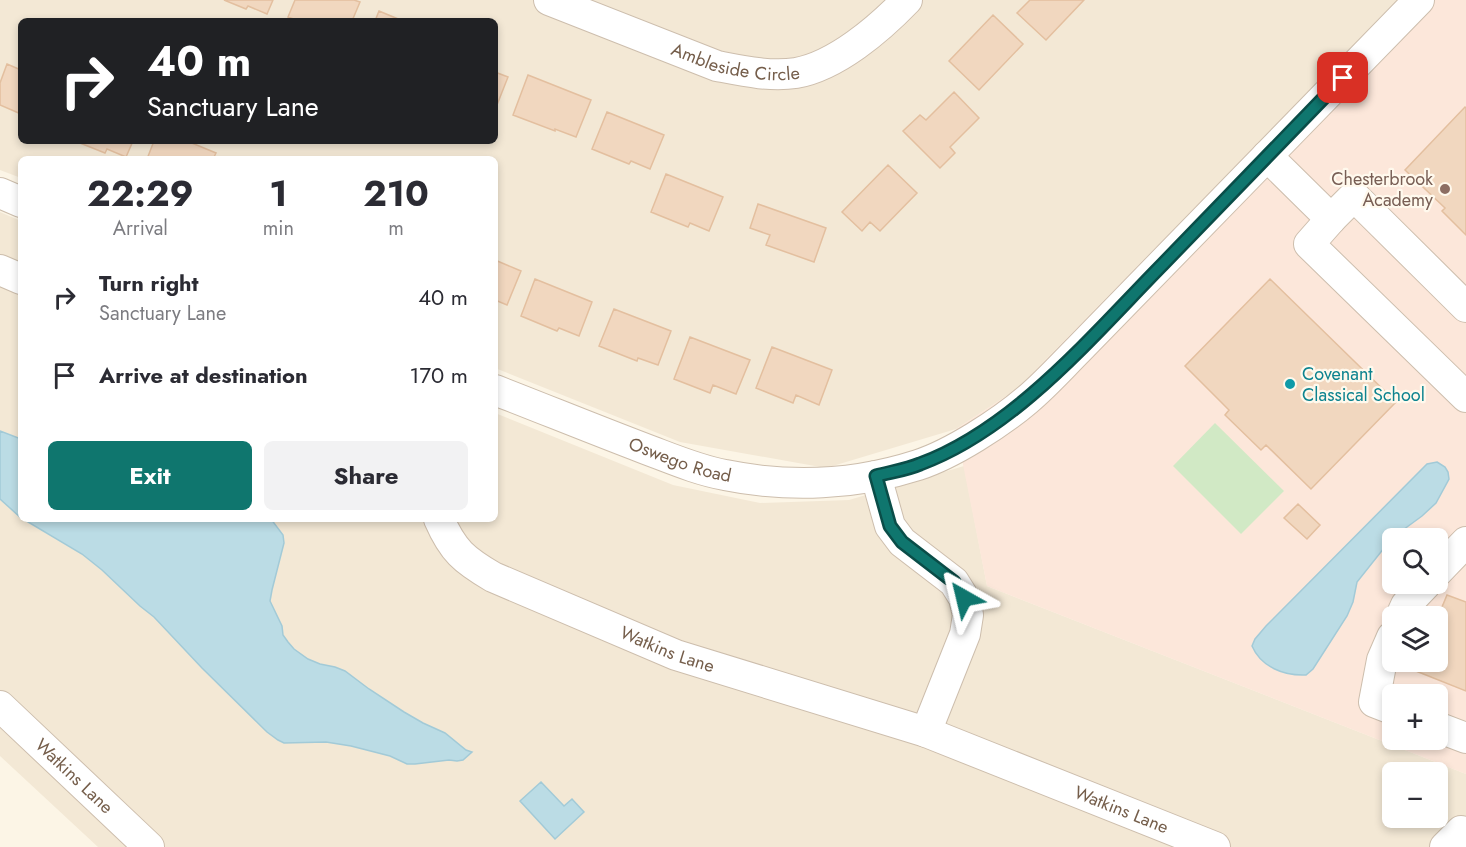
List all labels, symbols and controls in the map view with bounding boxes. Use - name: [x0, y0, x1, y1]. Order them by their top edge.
- text: 40 m: [147, 31, 251, 92]
- street label: Ambleside Circle: [667, 36, 801, 87]
- icon: right: [48, 42, 126, 120]
- pin: [1317, 52, 1368, 103]
- icon: arrive: [1326, 61, 1359, 94]
- text: Sanctuary Lane: [147, 87, 319, 126]
- place label: Chesterbrook Academy: [1331, 166, 1433, 213]
- text: 22:29: [87, 167, 194, 219]
- text: 1: [269, 167, 288, 219]
- text: 210: [363, 167, 429, 219]
- marker: Chesterbrook Academy: [1438, 182, 1452, 196]
- text: Arrival: [113, 214, 168, 243]
- text: min: [263, 214, 294, 243]
- text: m: [388, 214, 404, 243]
- text: Turn right: [99, 267, 199, 299]
- icon: right: [48, 281, 81, 314]
- text: 40 m: [418, 281, 468, 313]
- text: Sanctuary Lane: [99, 299, 226, 328]
- icon: arrive: [48, 359, 81, 392]
- text: Arrive at destination: [99, 359, 308, 391]
- text: 170 m: [410, 359, 468, 391]
- place label: Covenant Classical School: [1302, 361, 1425, 408]
- marker: Covenant Classical School: [1283, 377, 1297, 391]
- street label: Oswego Road: [625, 431, 734, 489]
- button: Exit: [48, 441, 252, 510]
- button: Share: [264, 441, 468, 510]
- map controls: [1382, 528, 1448, 828]
- button: search: [1382, 528, 1448, 594]
- position arrow: [932, 566, 996, 630]
- button: layers: [1382, 606, 1448, 672]
- street label: Watkins Lane: [616, 620, 718, 679]
- button: +: [1382, 684, 1448, 750]
- street label: Watkins Lane: [29, 733, 119, 820]
- button: −: [1382, 762, 1448, 828]
- street label: Watkins Lane: [1070, 779, 1172, 840]

